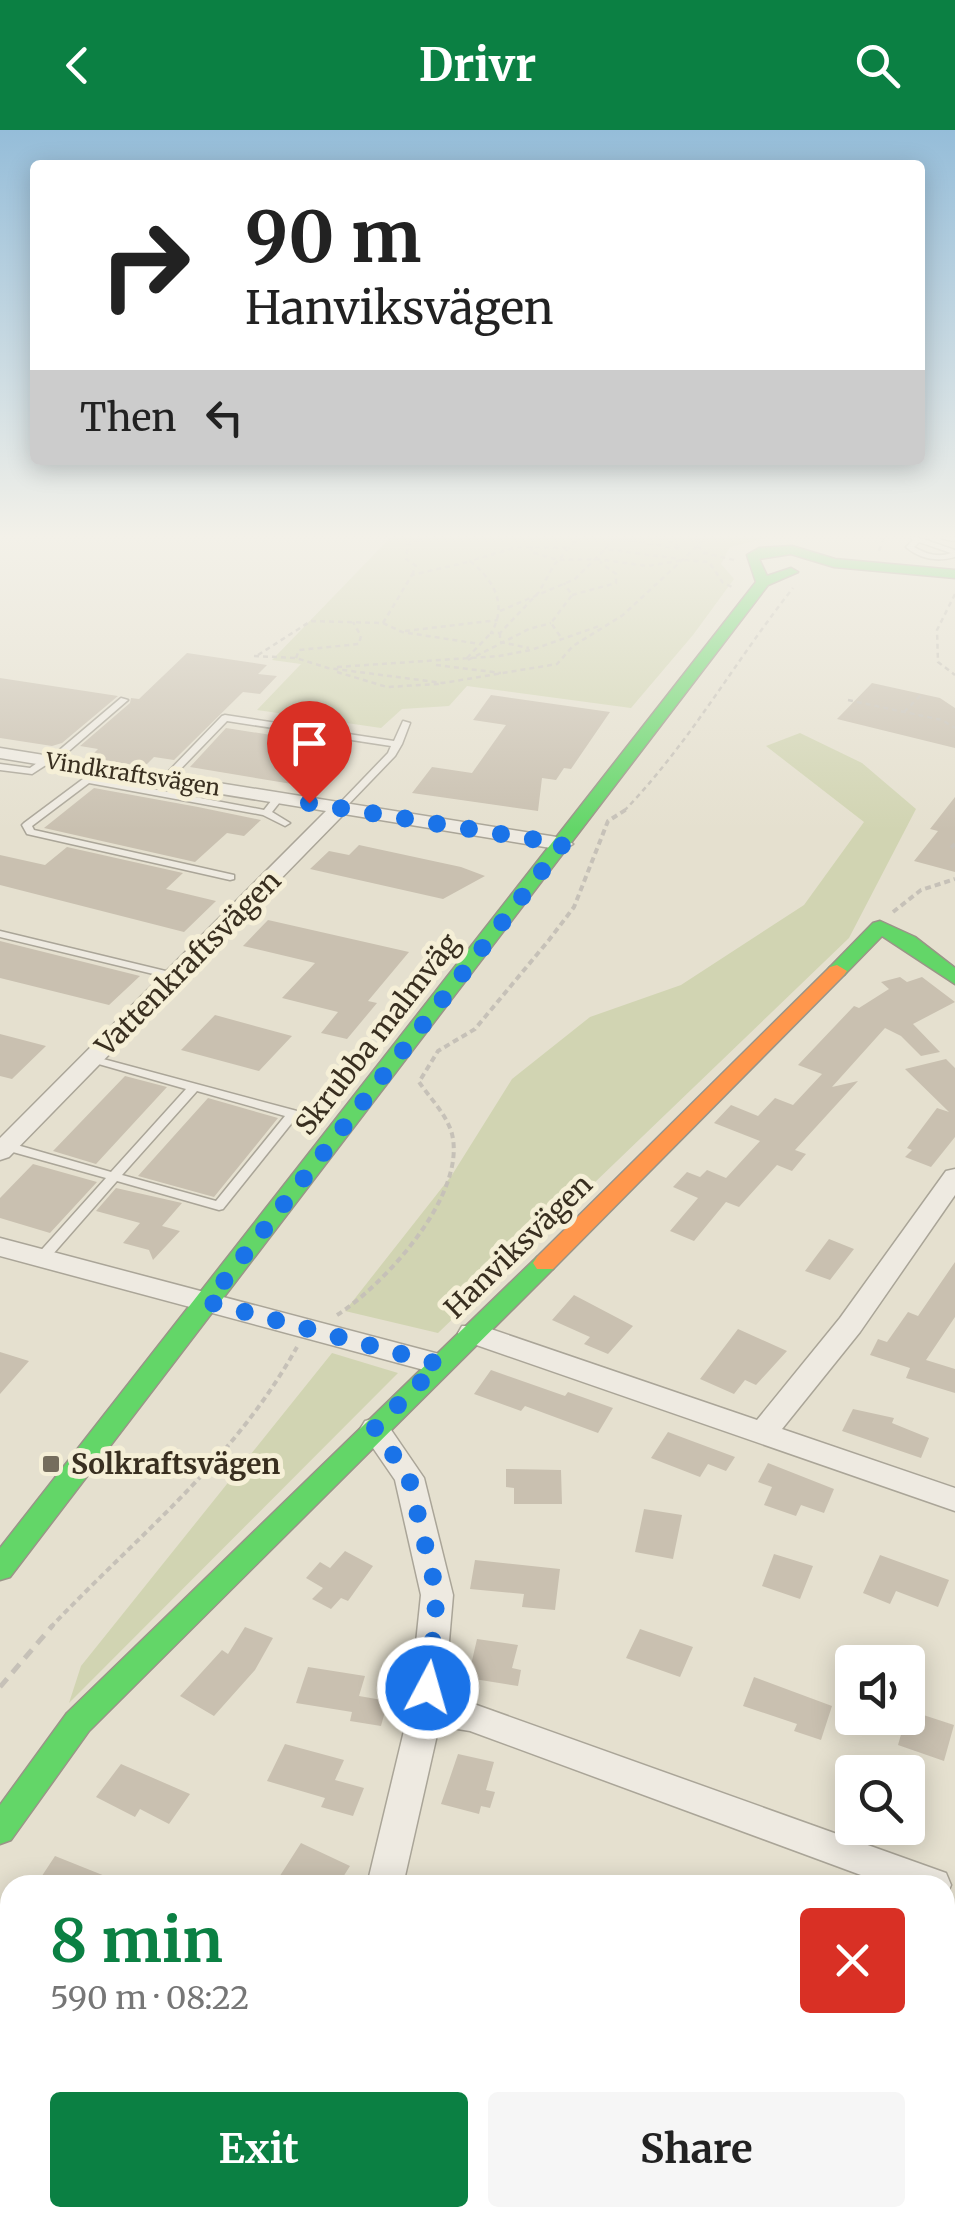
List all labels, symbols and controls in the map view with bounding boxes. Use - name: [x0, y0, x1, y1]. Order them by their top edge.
- text: Drivr: [419, 37, 536, 93]
- icon: back: [50, 38, 105, 93]
- icon: search: [850, 38, 905, 93]
- text: 90 m: [245, 193, 422, 281]
- icon: right: [80, 200, 210, 330]
- text: Hanviksvägen: [245, 280, 554, 336]
- icon: left: [197, 390, 252, 445]
- text: Then: [80, 394, 177, 441]
- pin: [267, 701, 352, 804]
- icon: arrive: [282, 716, 337, 771]
- street label: Vindkraftsvägen: [43, 746, 223, 802]
- street label: Vattenkraftsvägen: [87, 863, 288, 1064]
- street label: Skrubba malmväg: [287, 926, 467, 1142]
- street label: Hanviksvägen: [436, 1166, 600, 1326]
- place label: Solkraftsvägen: [71, 1446, 280, 1482]
- marker: Solkraftsvägen: [40, 1453, 62, 1475]
- position arrow: [376, 1636, 480, 1740]
- map controls: [835, 1645, 925, 1845]
- button: sound: [835, 1645, 925, 1735]
- button: search: [835, 1755, 925, 1845]
- text: 8 min: [50, 1903, 223, 1978]
- button: close: [800, 1908, 905, 2013]
- text: 590 m · 08:22: [50, 1978, 249, 2018]
- button: Exit: [50, 2092, 468, 2207]
- button: Share: [488, 2092, 905, 2207]

